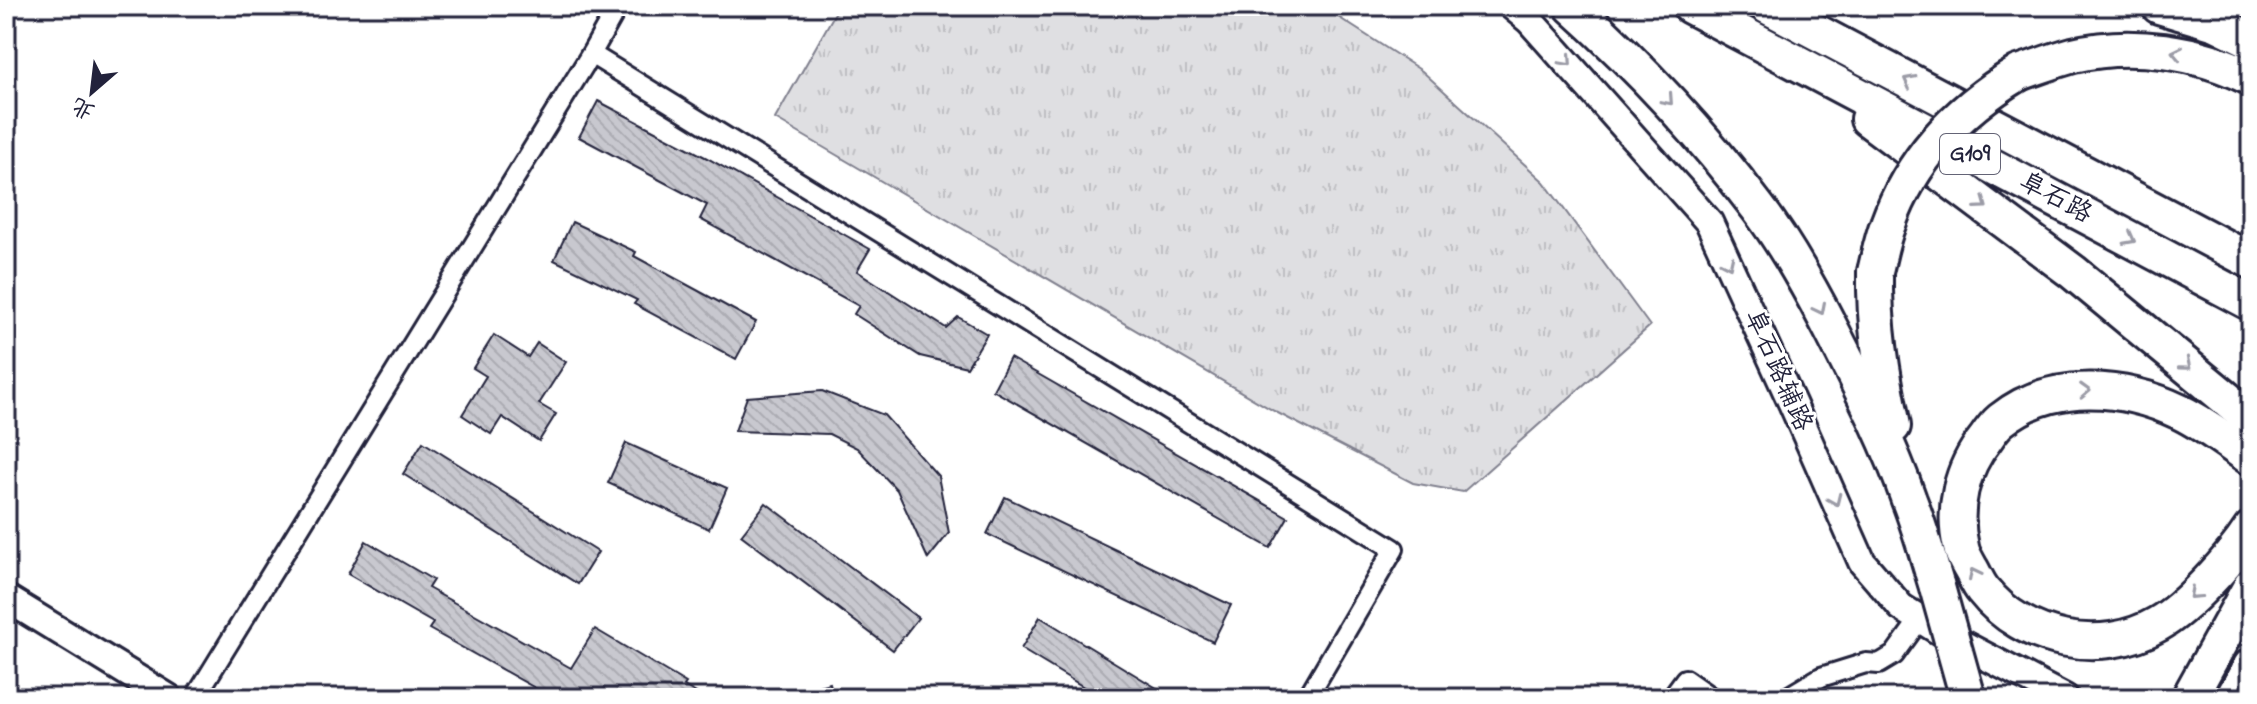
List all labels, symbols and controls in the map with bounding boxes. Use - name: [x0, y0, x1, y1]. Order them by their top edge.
- one-way arrow: [2171, 46, 2184, 63]
- north arrow: [52, 52, 132, 132]
- one-way arrow: [1557, 52, 1571, 67]
- one-way arrow: [1903, 75, 1918, 90]
- text: 北: [67, 88, 101, 126]
- one-way arrow: [1658, 91, 1673, 105]
- road number: G109: [1940, 134, 2000, 174]
- street label: 阜石路: [2012, 164, 2098, 234]
- one-way arrow: [1973, 195, 1987, 209]
- one-way arrow: [2122, 229, 2137, 244]
- one-way arrow: [1718, 255, 1734, 270]
- one-way arrow: [1811, 301, 1826, 316]
- street label: 阜石路辅路: [1733, 304, 1821, 438]
- one-way arrow: [2177, 355, 2191, 370]
- one-way arrow: [2079, 382, 2092, 399]
- one-way arrow: [1825, 492, 1841, 506]
- one-way arrow: [1968, 567, 1983, 582]
- one-way arrow: [2189, 585, 2204, 599]

